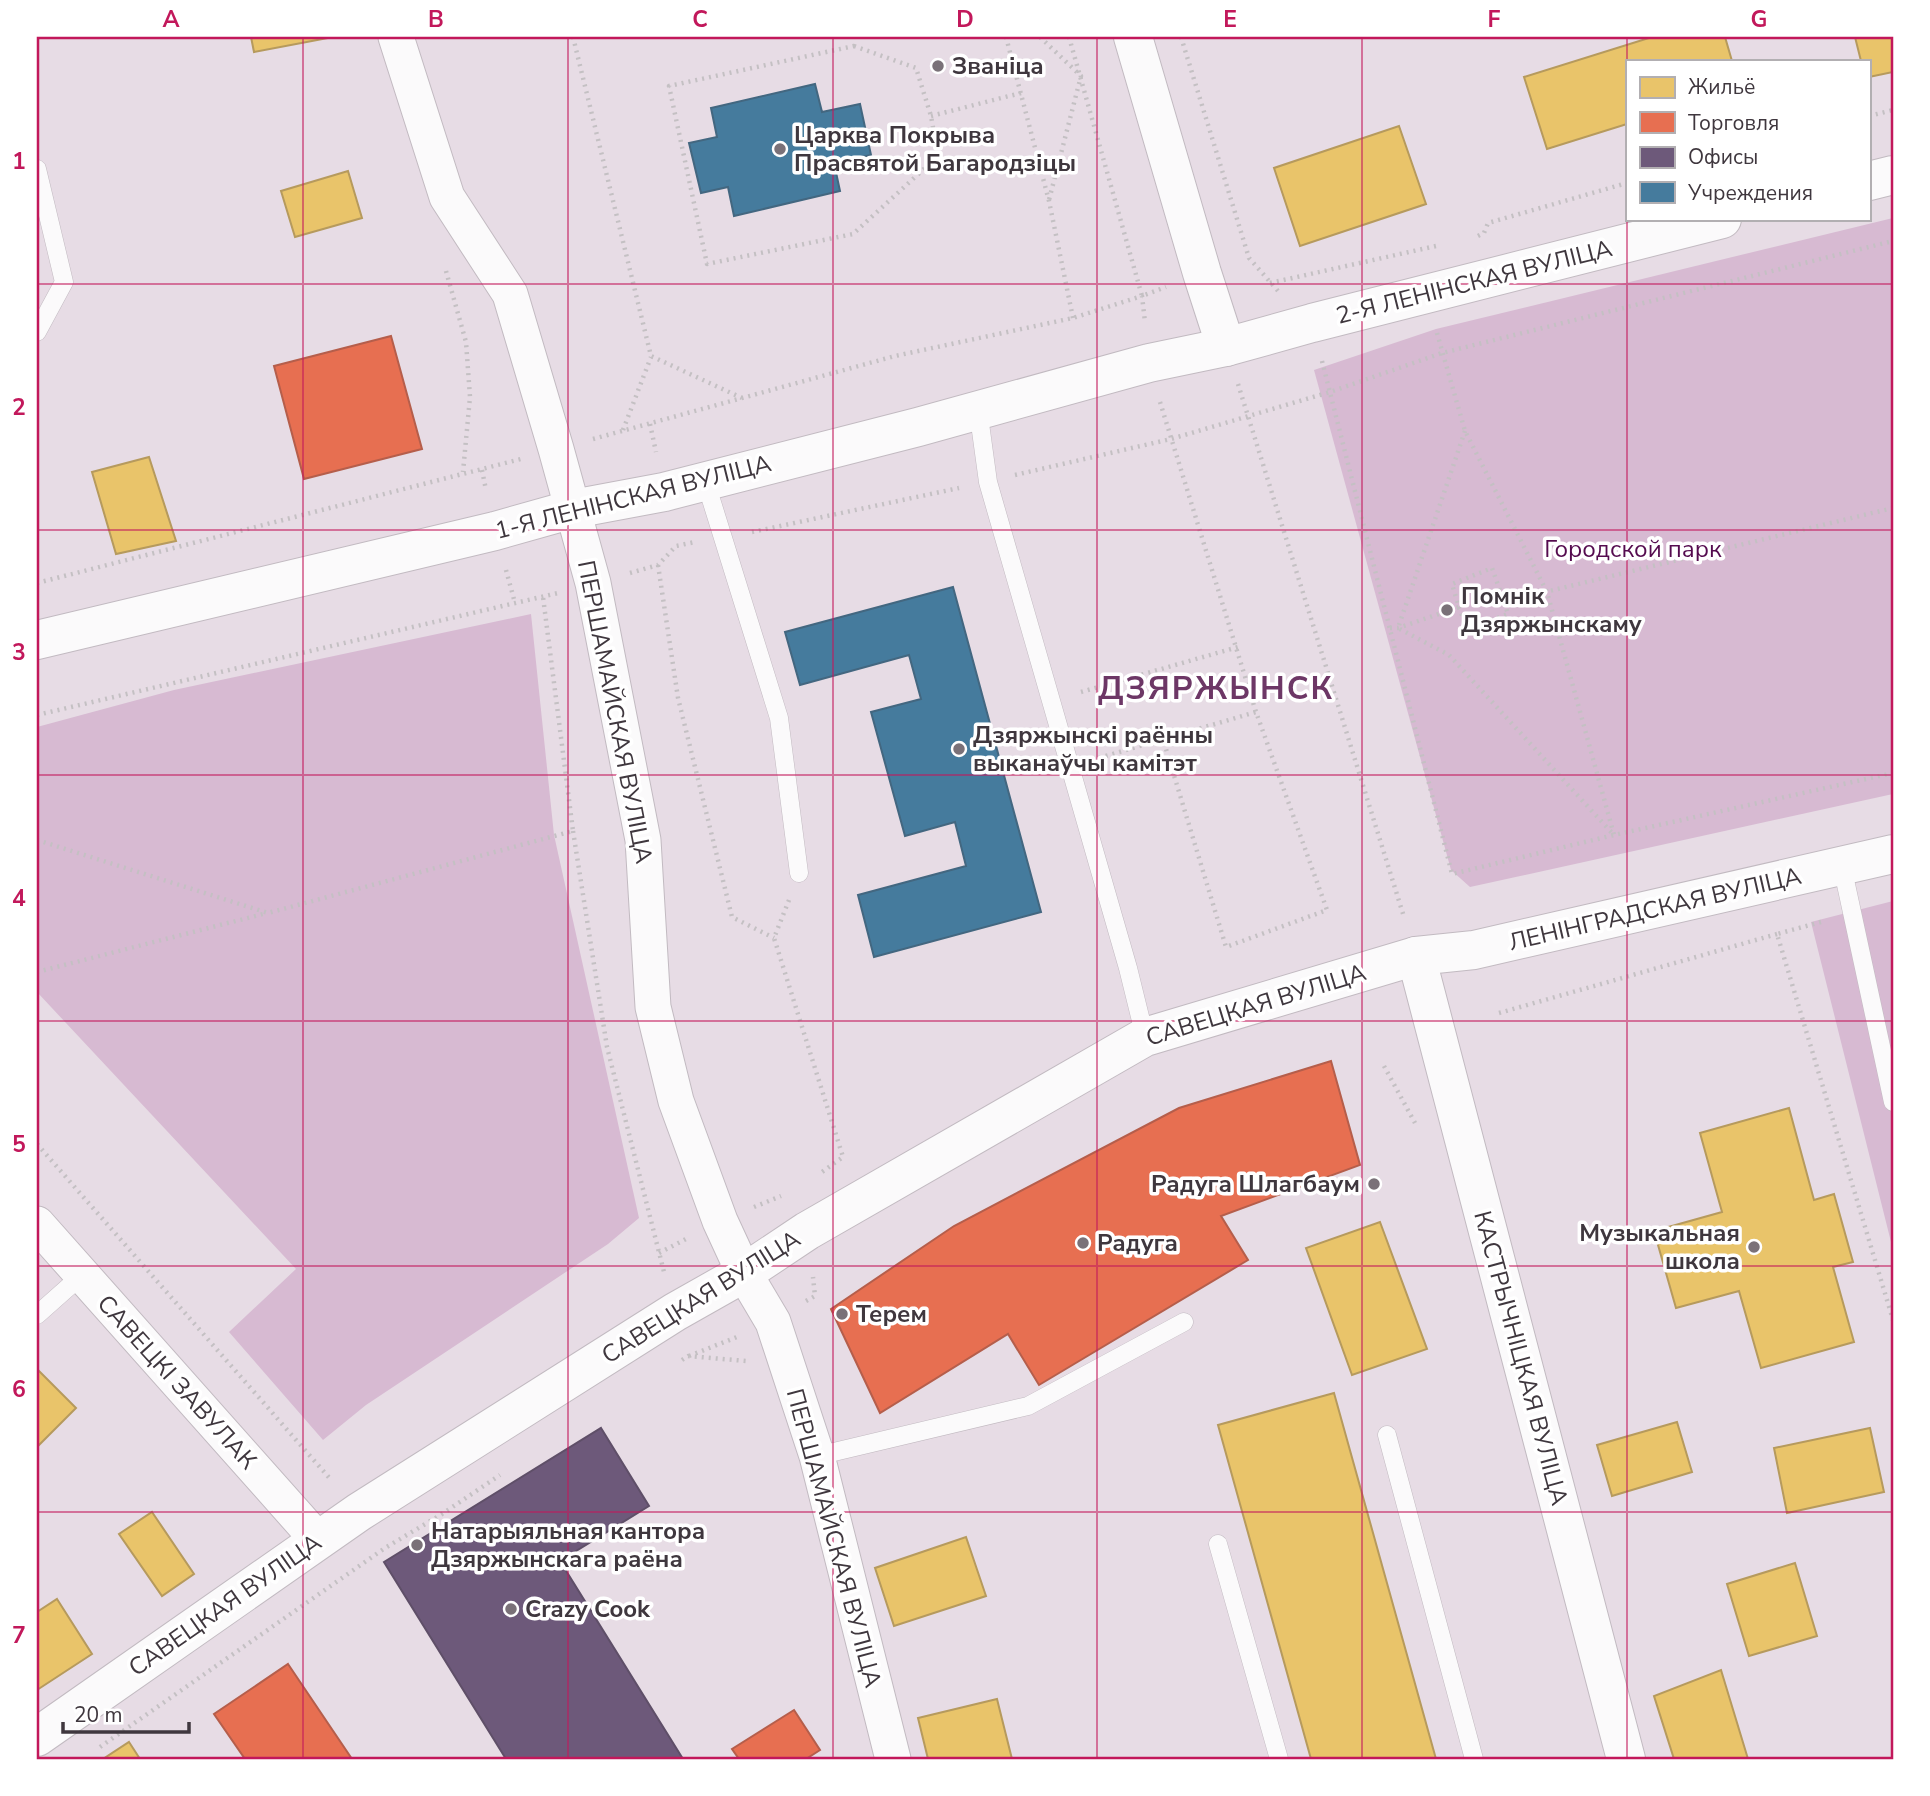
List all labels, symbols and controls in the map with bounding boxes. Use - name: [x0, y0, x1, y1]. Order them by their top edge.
- text: A: [162, 4, 180, 35]
- text: B: [428, 4, 444, 35]
- text: C: [692, 4, 708, 35]
- text: D: [956, 4, 974, 35]
- text: E: [1223, 4, 1237, 35]
- text: F: [1488, 4, 1501, 35]
- text: G: [1751, 4, 1767, 35]
- place label: Званіца: [952, 50, 1044, 82]
- marker: Званіца: [930, 58, 946, 74]
- legend: [1626, 60, 1870, 220]
- text: Жильё: [1688, 73, 1755, 101]
- text: Торговля: [1688, 109, 1779, 137]
- place label: Царква Покрыва Прасвятой Багародзіцы: [794, 119, 1076, 179]
- marker: Царква Покрыва Прасвятой Багародзіцы: [772, 141, 788, 157]
- text: Офисы: [1688, 143, 1758, 171]
- text: 1: [12, 146, 26, 177]
- text: Учреждения: [1687, 179, 1813, 207]
- street label: 2-Я ЛЕНІНСКАЯ ВУЛІЦА: [1333, 232, 1616, 332]
- text: 2: [12, 392, 26, 423]
- street label: 1-Я ЛЕНІНСКАЯ ВУЛІЦА: [492, 447, 775, 547]
- park label: Городской парк: [1544, 533, 1722, 565]
- street label: ПЕРШАМАЙСКАЯ ВУЛІЦА: [570, 558, 660, 867]
- place label: Помнік Дзяржынскаму: [1461, 580, 1642, 640]
- marker: Помнік Дзяржынскаму: [1439, 602, 1455, 618]
- text: 3: [12, 637, 26, 668]
- district label: ДЗЯРЖЫНСК: [1098, 667, 1334, 710]
- place label: Дзяржынскі раённы выканаўчы камітэт: [973, 719, 1213, 779]
- marker: Дзяржынскі раённы выканаўчы камітэт: [951, 741, 967, 757]
- street label: ЛЕНІНГРАДСКАЯ ВУЛІЦА: [1506, 860, 1805, 958]
- text: 4: [12, 883, 26, 914]
- street label: САВЕЦКАЯ ВУЛІЦА: [1142, 956, 1370, 1054]
- text: 5: [12, 1129, 26, 1160]
- place label: Радуга Шлагбаум: [1151, 1168, 1360, 1200]
- marker: Радуга Шлагбаум: [1366, 1176, 1382, 1192]
- street label: КАСТРЫЧНІЦКАЯ ВУЛІЦА: [1466, 1207, 1576, 1509]
- place label: Музыкальная школа: [1579, 1217, 1740, 1277]
- street label: САВЕЦКАЯ ВУЛІЦА: [596, 1223, 807, 1371]
- place label: Радуга: [1097, 1227, 1178, 1259]
- marker: Радуга: [1075, 1235, 1091, 1251]
- marker: Музыкальная школа: [1746, 1239, 1762, 1255]
- street label: САВЕЦКІ ЗАВУЛАК: [90, 1288, 264, 1477]
- place label: Терем: [856, 1298, 927, 1330]
- marker: Терем: [834, 1306, 850, 1322]
- text: 6: [12, 1374, 26, 1405]
- street label: ПЕРШАМАЙСКАЯ ВУЛІЦА: [779, 1385, 889, 1691]
- place label: Натарыяльная кантора Дзяржынскага раёна: [431, 1515, 705, 1575]
- street label: САВЕЦКАЯ ВУЛІЦА: [122, 1526, 328, 1684]
- marker: Натарыяльная кантора Дзяржынскага раёна: [409, 1537, 425, 1553]
- place label: Crazy Cook: [525, 1593, 651, 1625]
- marker: Crazy Cook: [503, 1601, 519, 1617]
- text: 7: [12, 1620, 26, 1651]
- scale bar: [63, 1691, 189, 1735]
- text: 20 m: [74, 1701, 123, 1729]

